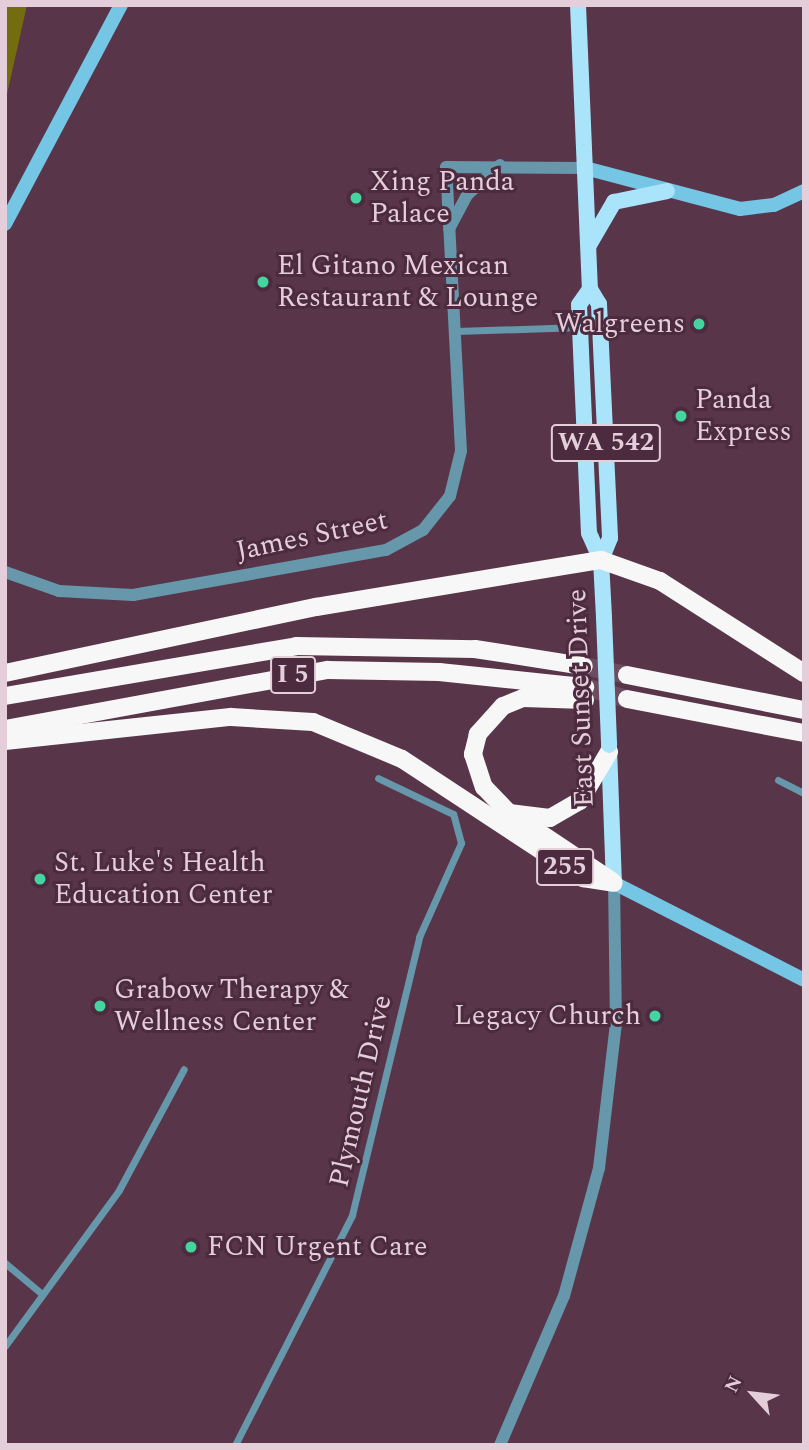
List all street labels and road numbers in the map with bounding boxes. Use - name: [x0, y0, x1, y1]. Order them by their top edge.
- road number: WA 542: [550, 420, 662, 466]
- street label: James Street: [233, 504, 391, 568]
- street label: East Sunset Drive: [560, 588, 602, 808]
- road number: I 5: [268, 652, 318, 698]
- road number: 255: [535, 845, 595, 890]
- street label: Plymouth Drive: [323, 992, 399, 1190]

